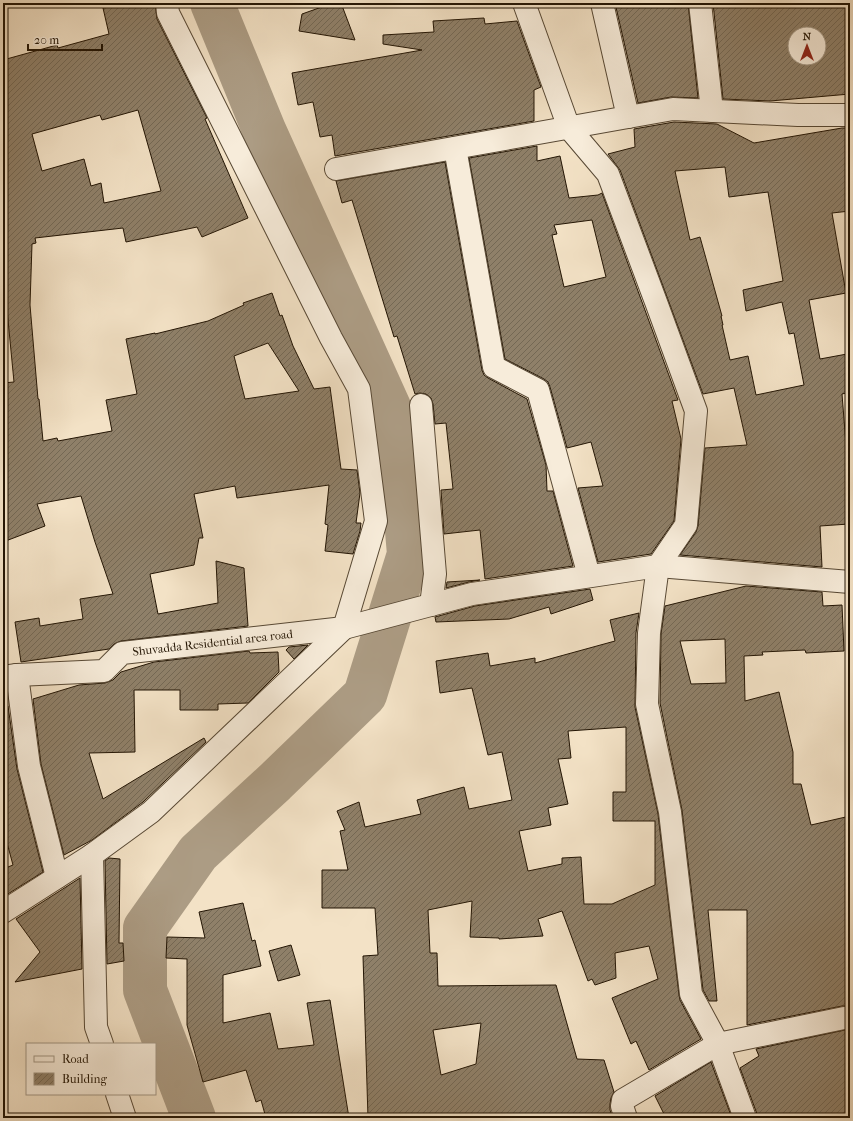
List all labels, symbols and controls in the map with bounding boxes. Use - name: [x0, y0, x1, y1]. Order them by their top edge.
- scale bar: [28, 26, 102, 52]
- north arrow: [787, 26, 827, 66]
- text: N: [803, 30, 812, 43]
- text: 20 m: [34, 33, 59, 47]
- street label: Shuvadda Residential area road: [132, 627, 294, 659]
- legend: [26, 1043, 156, 1095]
- text: Road: [62, 1052, 89, 1066]
- text: Building: [62, 1072, 107, 1086]

